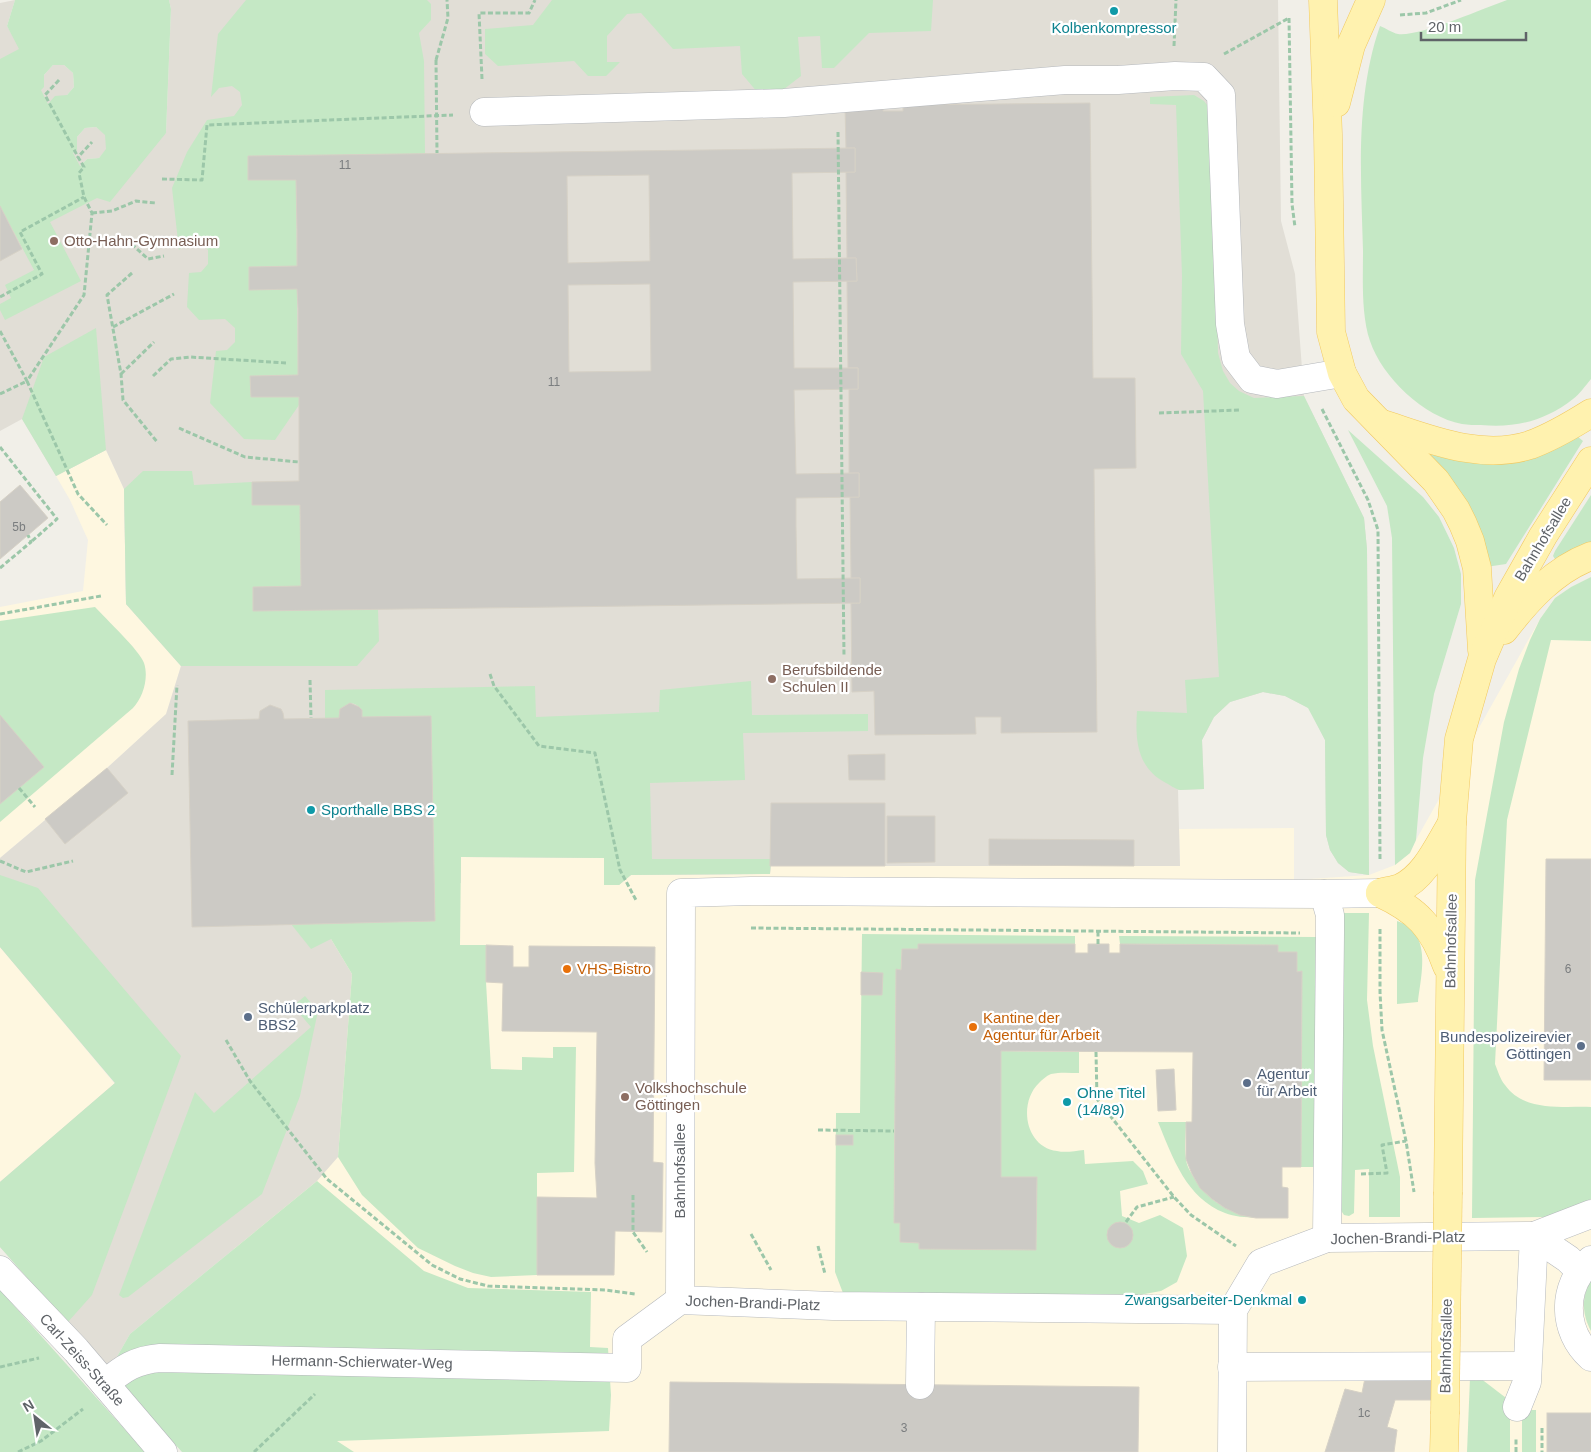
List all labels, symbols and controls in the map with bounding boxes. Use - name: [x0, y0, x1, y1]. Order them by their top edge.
- marker: Kolbenkompressor: [1108, 5, 1120, 17]
- scale bar: [1421, 10, 1526, 42]
- text: 20 m: [1428, 18, 1461, 35]
- place label: Kolbenkompressor: [1051, 19, 1177, 36]
- house number: 11: [339, 158, 352, 172]
- place label: Otto-Hahn-Gymnasium: [64, 232, 218, 249]
- marker: Otto-Hahn-Gymnasium: [48, 235, 60, 247]
- house number: 11: [548, 375, 561, 389]
- street label: Bahnhofsallee: [1511, 494, 1574, 584]
- house number: 5b: [12, 520, 26, 534]
- place label: Berufsbildende Schulen II: [782, 661, 882, 695]
- marker: Berufsbildende Schulen II: [766, 673, 778, 685]
- place label: Sporthalle BBS 2: [321, 801, 435, 818]
- marker: Sporthalle BBS 2: [305, 804, 317, 816]
- street label: Bahnhofsallee: [1441, 893, 1460, 989]
- place label: VHS-Bistro: [577, 960, 651, 977]
- house number: 6: [1565, 962, 1572, 976]
- marker: VHS-Bistro: [561, 963, 573, 975]
- place label: Schülerparkplatz BBS2: [258, 999, 370, 1033]
- place label: Kantine der Agentur für Arbeit: [983, 1009, 1101, 1043]
- marker: Schülerparkplatz BBS2: [242, 1011, 254, 1023]
- marker: Kantine der Agentur für Arbeit: [967, 1021, 979, 1033]
- place label: Bundespolizeirevier Göttingen: [1440, 1028, 1571, 1062]
- marker: Bundespolizeirevier Göttingen: [1575, 1040, 1587, 1052]
- place label: Agentur für Arbeit: [1257, 1065, 1318, 1099]
- marker: Agentur für Arbeit: [1241, 1077, 1253, 1089]
- place label: Volkshochschule Göttingen: [635, 1079, 747, 1113]
- place label: Ohne Titel (14/89): [1077, 1084, 1145, 1118]
- marker: Volkshochschule Göttingen: [619, 1091, 631, 1103]
- marker: Ohne Titel (14/89): [1061, 1096, 1073, 1108]
- street label: Bahnhofsallee: [671, 1123, 688, 1219]
- street label: Jochen-Brandi-Platz: [1330, 1228, 1466, 1247]
- place label: Zwangsarbeiter-Denkmal: [1124, 1291, 1292, 1308]
- street label: Jochen-Brandi-Platz: [685, 1292, 821, 1313]
- marker: Zwangsarbeiter-Denkmal: [1296, 1294, 1308, 1306]
- street label: Bahnhofsallee: [1436, 1298, 1455, 1394]
- street label: Carl-Zeiss-Straße: [36, 1310, 128, 1409]
- street label: Hermann-Schierwater-Weg: [271, 1351, 453, 1372]
- north arrow: [10, 1392, 60, 1442]
- text: N: [20, 1396, 37, 1415]
- house number: 1c: [1358, 1406, 1370, 1420]
- house number: 3: [901, 1421, 908, 1435]

